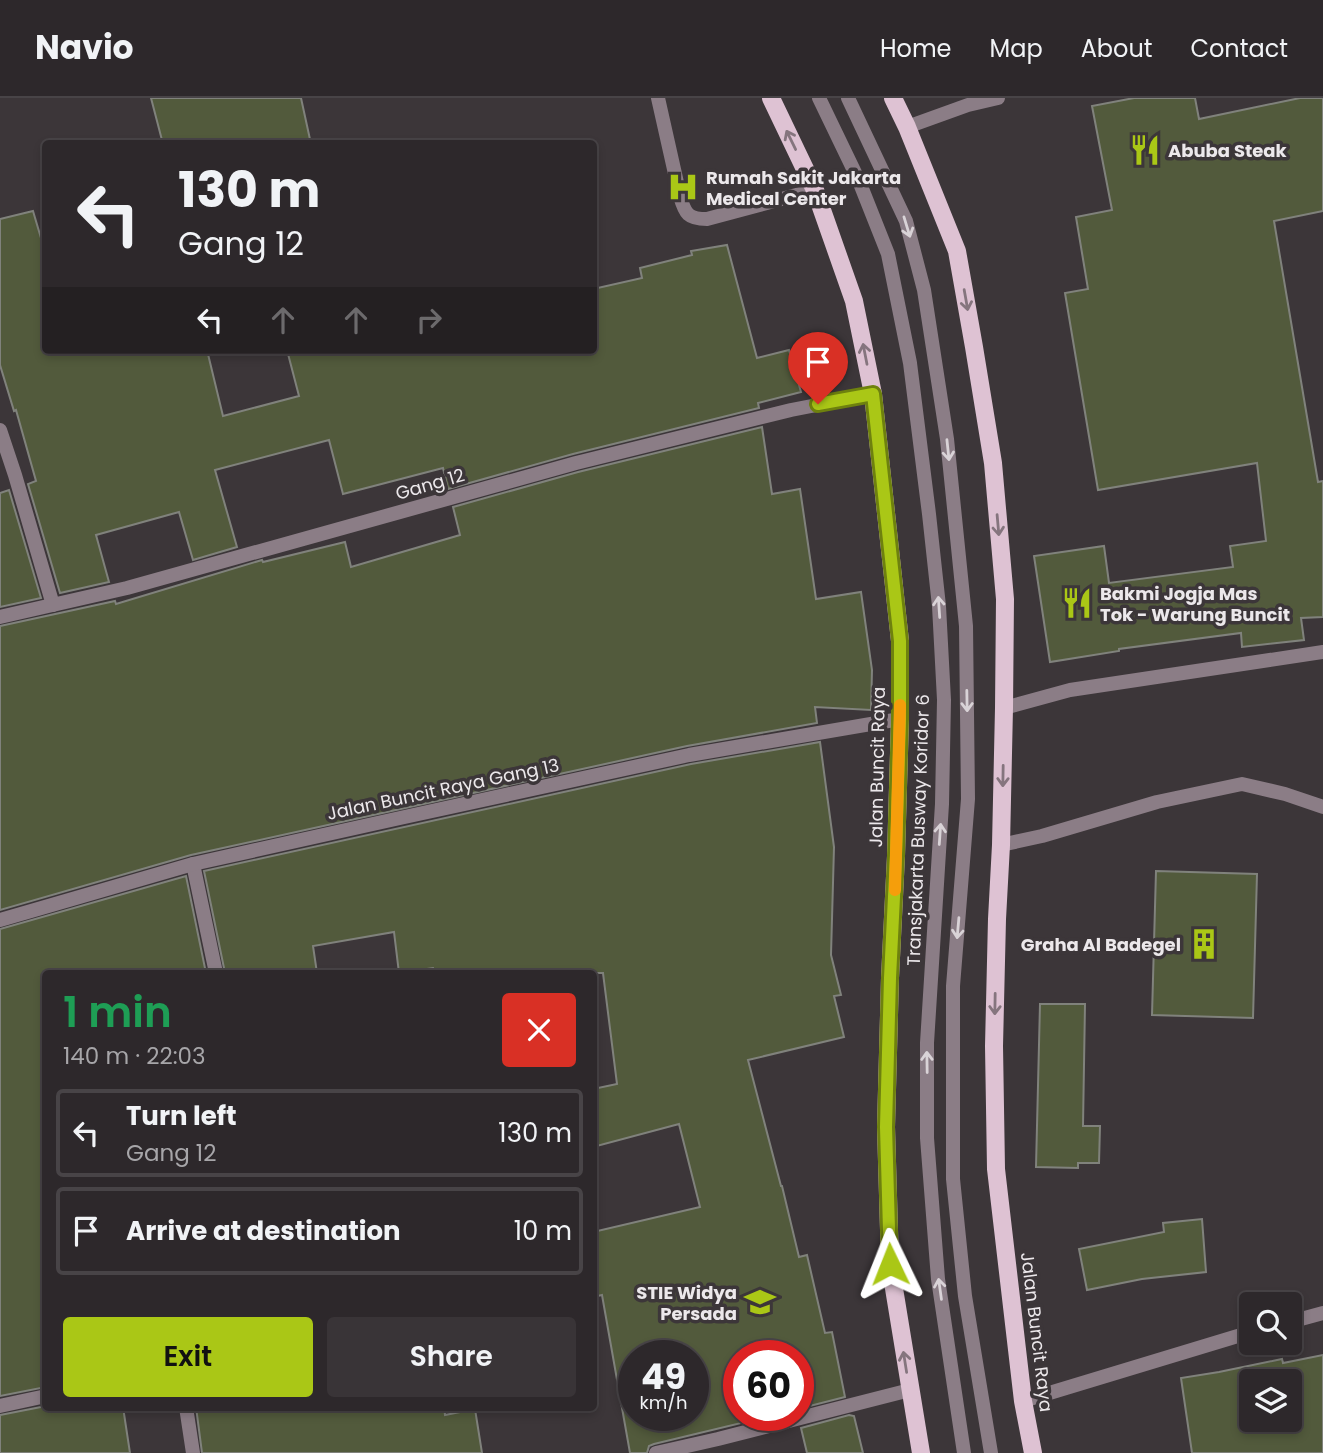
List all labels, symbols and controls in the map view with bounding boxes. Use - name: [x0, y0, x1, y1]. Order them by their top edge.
- text: Navio: [35, 24, 134, 71]
- text: Home: [880, 32, 952, 65]
- text: Map: [990, 32, 1043, 65]
- text: About: [1081, 32, 1152, 65]
- text: Contact: [1190, 32, 1288, 65]
- one-way arrow: [784, 130, 798, 151]
- restaurant icon: Abuba Steak: [1128, 133, 1162, 167]
- place label: Abuba Steak: [1168, 138, 1288, 163]
- text: 130 m: [178, 156, 320, 224]
- place label: Rumah Sakit Jakarta Medical Center: [706, 165, 901, 211]
- icon: left: [63, 168, 154, 259]
- hospital icon: Rumah Sakit Jakarta Medical Center: [666, 170, 700, 204]
- one-way arrow: [902, 215, 915, 237]
- text: Gang 12: [178, 221, 304, 266]
- one-way arrow: [959, 288, 973, 311]
- icon: left: [191, 301, 229, 339]
- icon: ahead: [264, 301, 302, 339]
- icon: ahead: [337, 301, 375, 339]
- icon: right: [410, 301, 448, 339]
- pin: [788, 332, 848, 404]
- icon: arrive: [799, 343, 837, 381]
- one-way arrow: [857, 343, 871, 366]
- one-way arrow: [941, 438, 954, 461]
- street label: Gang 12: [393, 462, 467, 506]
- one-way arrow: [992, 513, 1005, 536]
- place label: Bakmi Jogja Mas Tok - Warung Buncit: [1100, 581, 1290, 627]
- restaurant icon: Bakmi Jogja Mas Tok - Warung Buncit: [1060, 586, 1094, 620]
- one-way arrow: [932, 596, 945, 619]
- street label: Jalan Buncit Raya: [863, 686, 891, 848]
- one-way arrow: [960, 689, 974, 712]
- street label: Transjakarta Busway Koridor 6: [901, 694, 935, 966]
- street label: Jalan Buncit Raya Gang 13: [325, 752, 561, 826]
- one-way arrow: [996, 765, 1010, 788]
- one-way arrow: [934, 824, 947, 846]
- one-way arrow: [951, 916, 964, 939]
- building icon: Graha Al Badegel: [1187, 927, 1221, 961]
- place label: Graha Al Badegel: [1021, 932, 1181, 957]
- text: 1 min: [63, 983, 172, 1042]
- one-way arrow: [988, 992, 1002, 1015]
- button: close: [502, 993, 576, 1067]
- text: 140 m · 22:03: [63, 1040, 206, 1072]
- one-way arrow: [920, 1050, 934, 1073]
- text: Turn left: [126, 1098, 237, 1134]
- icon: left: [67, 1114, 105, 1152]
- text: 130 m: [498, 1115, 572, 1151]
- text: Gang 12: [126, 1137, 216, 1169]
- icon: arrive: [67, 1212, 105, 1250]
- text: Arrive at destination: [126, 1213, 401, 1249]
- text: 10 m: [514, 1213, 572, 1249]
- position arrow: [853, 1227, 927, 1301]
- street label: Jalan Buncit Raya: [1015, 1251, 1059, 1413]
- one-way arrow: [933, 1278, 946, 1300]
- place label: STIE Widya Persada: [636, 1280, 737, 1326]
- school or university icon: STIE Widya Persada: [743, 1285, 777, 1319]
- map controls: [1239, 1292, 1302, 1432]
- button: search: [1239, 1292, 1302, 1355]
- button: Exit: [63, 1317, 313, 1397]
- button: Share: [327, 1317, 576, 1397]
- speed limit sign: 60: [723, 1340, 814, 1431]
- one-way arrow: [899, 1351, 912, 1374]
- text: 49: [641, 1352, 686, 1401]
- button: layers: [1239, 1369, 1302, 1432]
- text: km/h: [640, 1390, 687, 1415]

